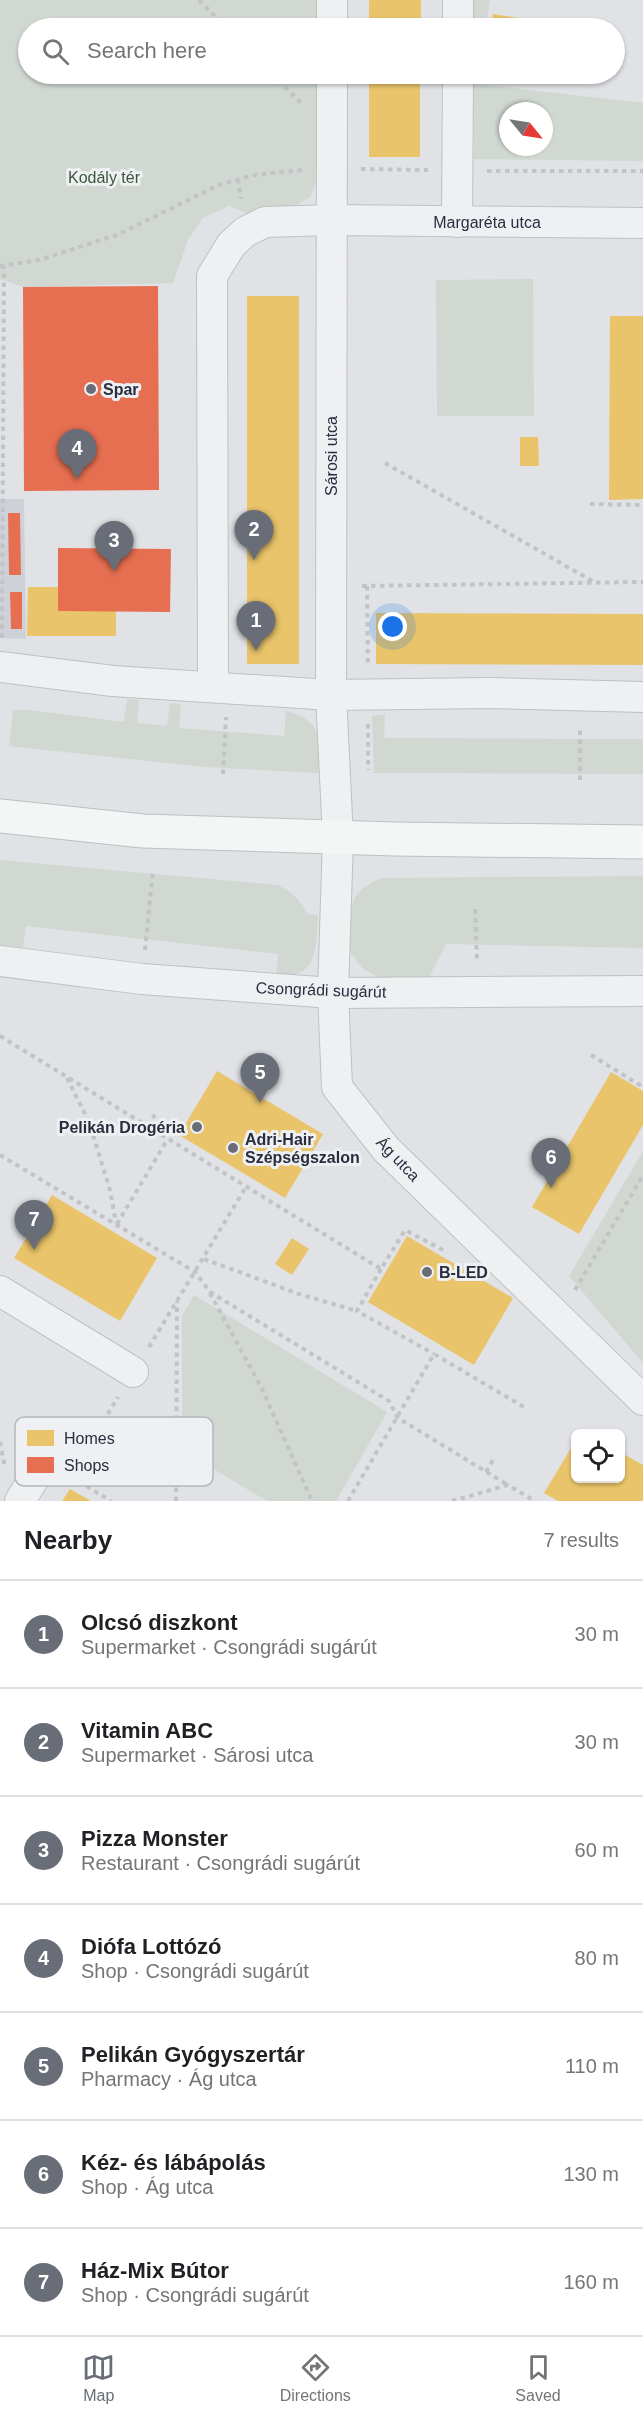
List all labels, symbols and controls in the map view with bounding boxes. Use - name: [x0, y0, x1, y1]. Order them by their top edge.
- search box: [18, 18, 625, 84]
- icon: search: [39, 35, 72, 68]
- text: Search here: [87, 38, 207, 63]
- north arrow: [499, 102, 553, 156]
- park label: Kodály tér: [68, 169, 141, 186]
- street label: Margaréta utca: [433, 214, 541, 231]
- place label: Spar: [103, 381, 139, 398]
- marker: Spar: [84, 382, 98, 396]
- street label: Sárosi utca: [323, 416, 340, 496]
- pin: 4: [58, 430, 97, 479]
- pin: 2: [234, 510, 274, 560]
- pin: 3: [94, 522, 134, 571]
- pin: 1: [236, 602, 276, 651]
- your location: [378, 612, 407, 641]
- street label: Csongrádi sugárút: [255, 979, 387, 1001]
- pin: 5: [240, 1054, 280, 1103]
- place label: Pelikán Drogéria: [59, 1119, 185, 1136]
- marker: Pelikán Drogéria: [190, 1120, 204, 1134]
- place label: Adri-Hair Szépségszalon: [245, 1131, 360, 1166]
- street label: Ág utca: [373, 1133, 424, 1184]
- pin: 6: [532, 1138, 570, 1188]
- marker: Adri-Hair Szépségszalon: [226, 1141, 240, 1155]
- pin: 7: [15, 1200, 54, 1250]
- place label: B-LED: [439, 1264, 488, 1281]
- marker: B-LED: [420, 1265, 434, 1279]
- legend: [15, 1417, 213, 1486]
- map controls: [571, 1429, 625, 1483]
- button: locate: [571, 1429, 625, 1483]
- text: Homes: [64, 1430, 115, 1447]
- text: Shops: [64, 1457, 109, 1474]
- text: Nearby: [24, 1525, 112, 1555]
- text: 7 results: [543, 1529, 619, 1551]
- text: Olcsó diszkont: [81, 1610, 237, 1635]
- text: 1: [38, 1623, 49, 1645]
- text: 30 m: [575, 1623, 619, 1645]
- text: Supermarket · Csongrádi sugárút: [81, 1636, 377, 1658]
- text: Vitamin ABC: [81, 1718, 213, 1743]
- text: 2: [38, 1731, 49, 1753]
- text: 30 m: [575, 1731, 619, 1753]
- text: Supermarket · Sárosi utca: [81, 1744, 313, 1766]
- text: Pizza Monster: [81, 1826, 228, 1851]
- text: 3: [38, 1839, 49, 1861]
- text: 60 m: [575, 1839, 619, 1861]
- text: Restaurant · Csongrádi sugárút: [81, 1852, 360, 1874]
- text: Diófa Lottózó: [81, 1934, 222, 1959]
- text: 4: [38, 1947, 49, 1969]
- text: 80 m: [575, 1947, 619, 1969]
- text: Shop · Csongrádi sugárút: [81, 1960, 309, 1982]
- text: Pelikán Gyógyszertár: [81, 2042, 305, 2067]
- text: 5: [38, 2055, 49, 2077]
- text: 110 m: [565, 2055, 619, 2077]
- text: Pharmacy · Ág utca: [81, 2068, 257, 2090]
- text: Kéz- és lábápolás: [81, 2150, 266, 2175]
- text: 6: [38, 2163, 49, 2185]
- text: 130 m: [563, 2163, 619, 2185]
- text: Shop · Ág utca: [81, 2176, 213, 2198]
- text: Ház-Mix Bútor: [81, 2258, 229, 2283]
- text: 7: [38, 2271, 49, 2293]
- text: 160 m: [563, 2271, 619, 2293]
- text: Shop · Csongrádi sugárút: [81, 2284, 309, 2306]
- tab: Map: [82, 2351, 115, 2405]
- tab: Directions: [280, 2351, 351, 2405]
- tab: Saved: [515, 2351, 561, 2405]

